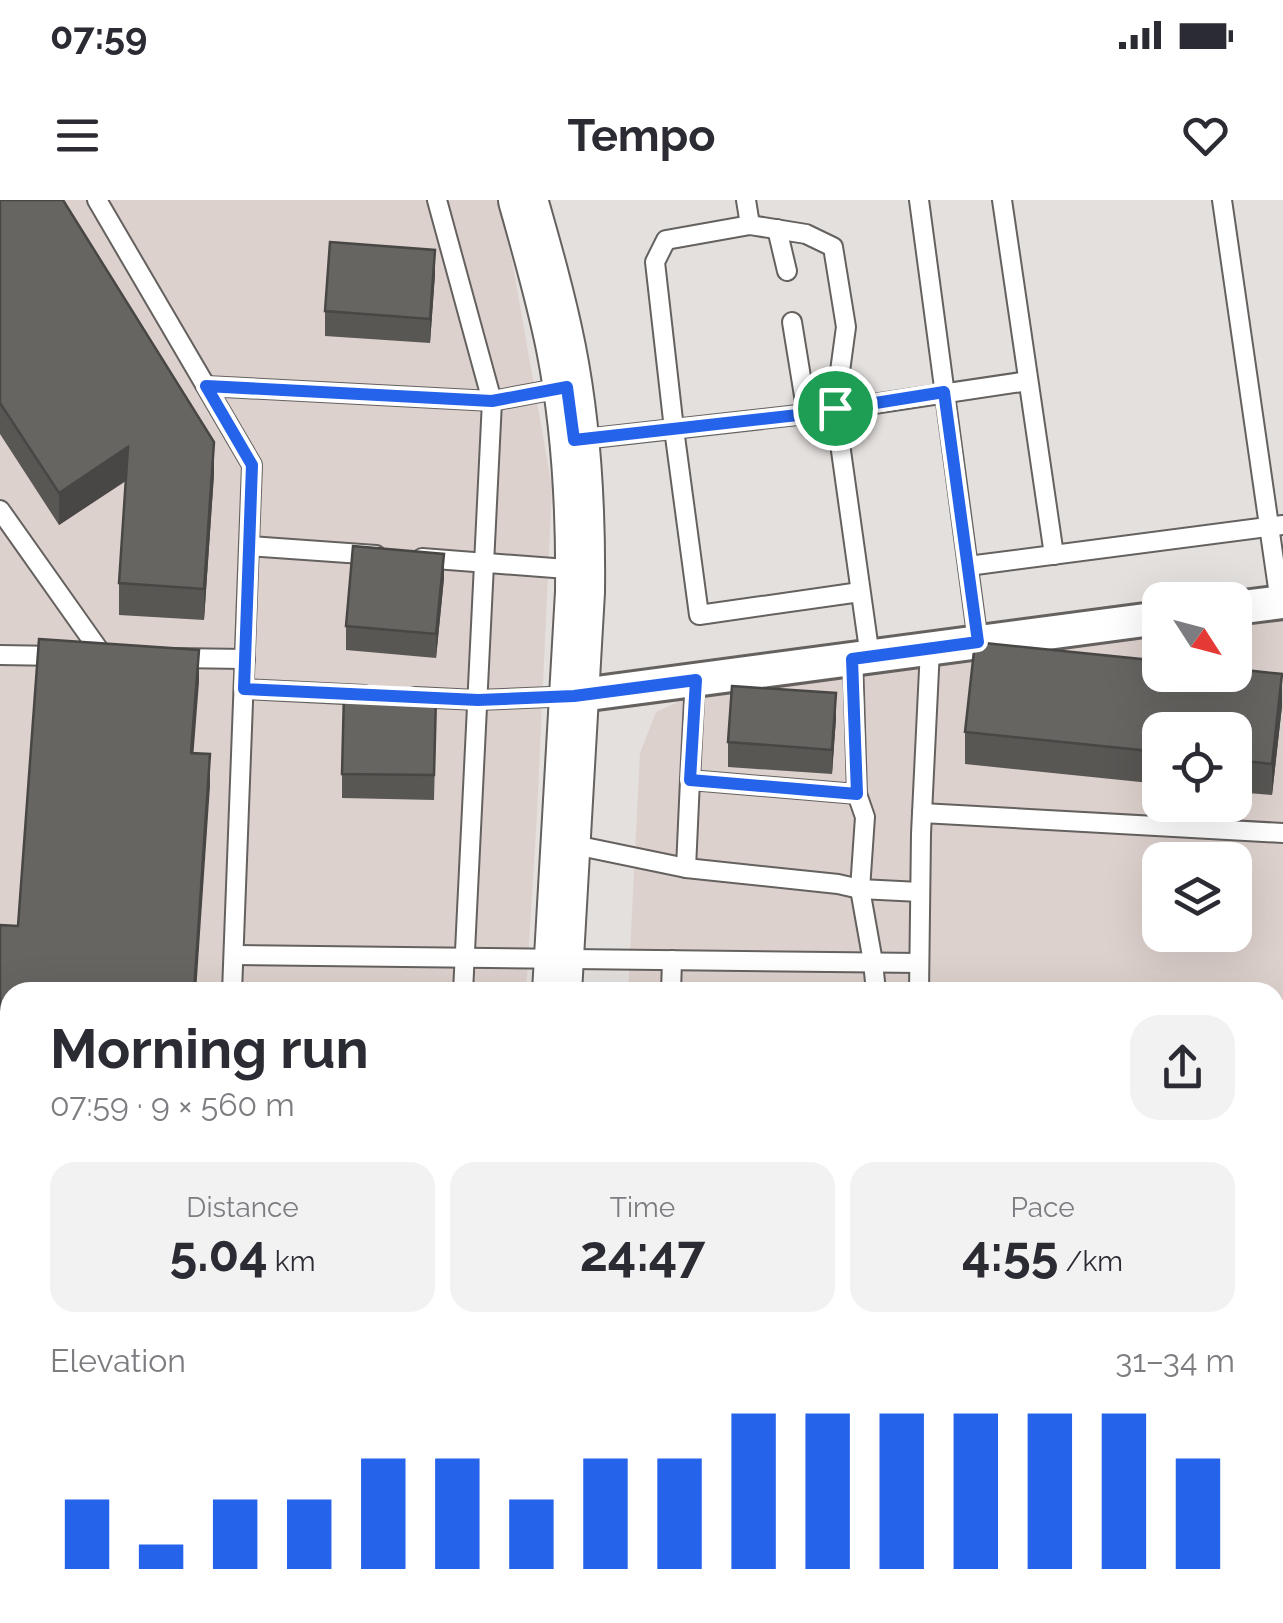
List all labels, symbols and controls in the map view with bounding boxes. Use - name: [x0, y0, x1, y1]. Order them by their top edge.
- text: 07:59: [50, 13, 147, 58]
- icon: menu: [50, 108, 105, 163]
- icon: heart: [1178, 108, 1233, 163]
- text: Tempo: [567, 109, 716, 162]
- pin: [793, 366, 878, 451]
- icon: arrive: [808, 381, 863, 436]
- north arrow: [1142, 582, 1252, 692]
- map controls: [1142, 582, 1252, 952]
- button: locate: [1142, 712, 1252, 822]
- button: layers: [1142, 842, 1252, 952]
- button: share: [1130, 1015, 1235, 1120]
- text: Morning run: [50, 1016, 369, 1081]
- text: 07:59 · 9 × 560 m: [50, 1086, 295, 1123]
- text: Distance: [186, 1191, 299, 1224]
- text: Time: [610, 1191, 675, 1224]
- text: Pace: [1010, 1191, 1075, 1224]
- text: 5.04: [170, 1224, 268, 1283]
- text: 24:47: [580, 1224, 705, 1283]
- text: 4:55: [962, 1224, 1058, 1283]
- text: km: [268, 1245, 315, 1278]
- text: /km: [1058, 1245, 1123, 1278]
- text: Elevation: [50, 1342, 186, 1379]
- text: 31–34 m: [1115, 1342, 1235, 1379]

